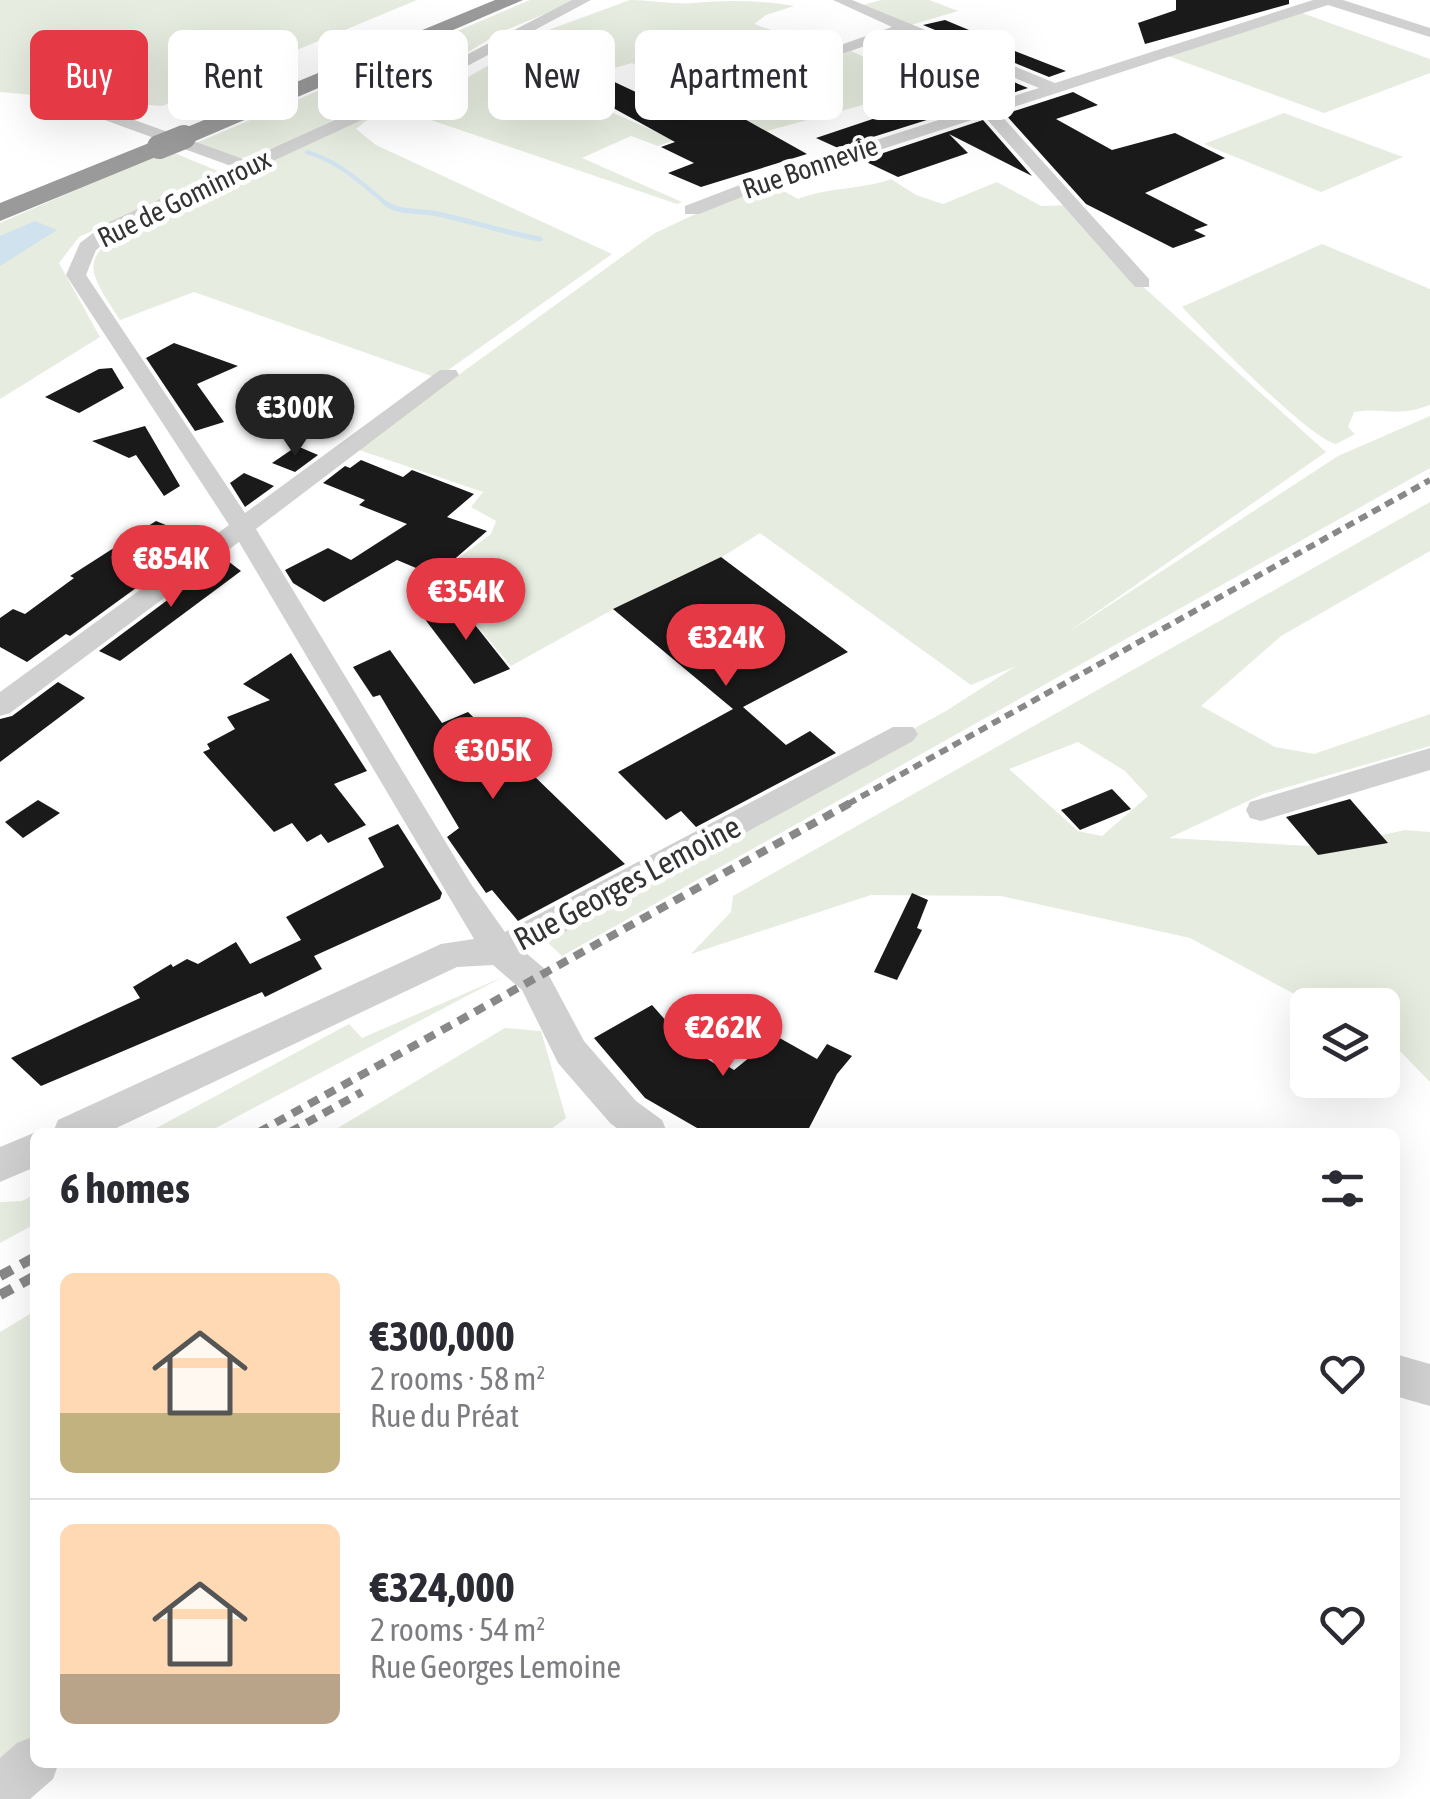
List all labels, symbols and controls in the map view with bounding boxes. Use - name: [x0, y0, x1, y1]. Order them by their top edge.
- chip: Buy: [30, 30, 148, 120]
- chip: Rent: [168, 30, 298, 120]
- chip: Filters: [318, 30, 468, 120]
- chip: New: [488, 30, 615, 120]
- chip: Apartment: [635, 30, 843, 120]
- chip: House: [863, 30, 1015, 120]
- street label: Rue Bonnevie: [738, 129, 882, 205]
- street label: Rue de Gominroux: [92, 142, 276, 254]
- pin: €300K: [225, 374, 365, 459]
- text: €300K: [257, 388, 333, 425]
- pin: €854K: [101, 525, 241, 610]
- text: €854K: [133, 539, 209, 576]
- pin: €354K: [396, 558, 536, 643]
- text: €354K: [428, 572, 504, 609]
- pin: €324K: [656, 604, 796, 689]
- text: €324K: [688, 618, 764, 655]
- pin: €305K: [423, 717, 563, 802]
- text: €305K: [455, 731, 531, 768]
- street label: Rue Georges Lemoine: [507, 807, 746, 958]
- map controls: [1290, 988, 1400, 1098]
- button: layers: [1290, 988, 1400, 1098]
- pin: €262K: [653, 994, 793, 1079]
- text: €262K: [685, 1008, 761, 1045]
- icon: filters: [1315, 1161, 1370, 1216]
- text: 6 homes: [60, 1164, 190, 1212]
- text: €300,000: [370, 1312, 515, 1360]
- icon: home: [140, 1313, 260, 1433]
- icon: heart: [1315, 1346, 1370, 1401]
- text: 2 rooms · 58 m²: [370, 1360, 545, 1397]
- text: Rue du Préat: [370, 1397, 519, 1434]
- text: €324,000: [370, 1563, 515, 1611]
- icon: home: [140, 1564, 260, 1684]
- icon: heart: [1315, 1597, 1370, 1652]
- text: 2 rooms · 54 m²: [370, 1611, 545, 1648]
- text: Rue Georges Lemoine: [370, 1648, 621, 1685]

